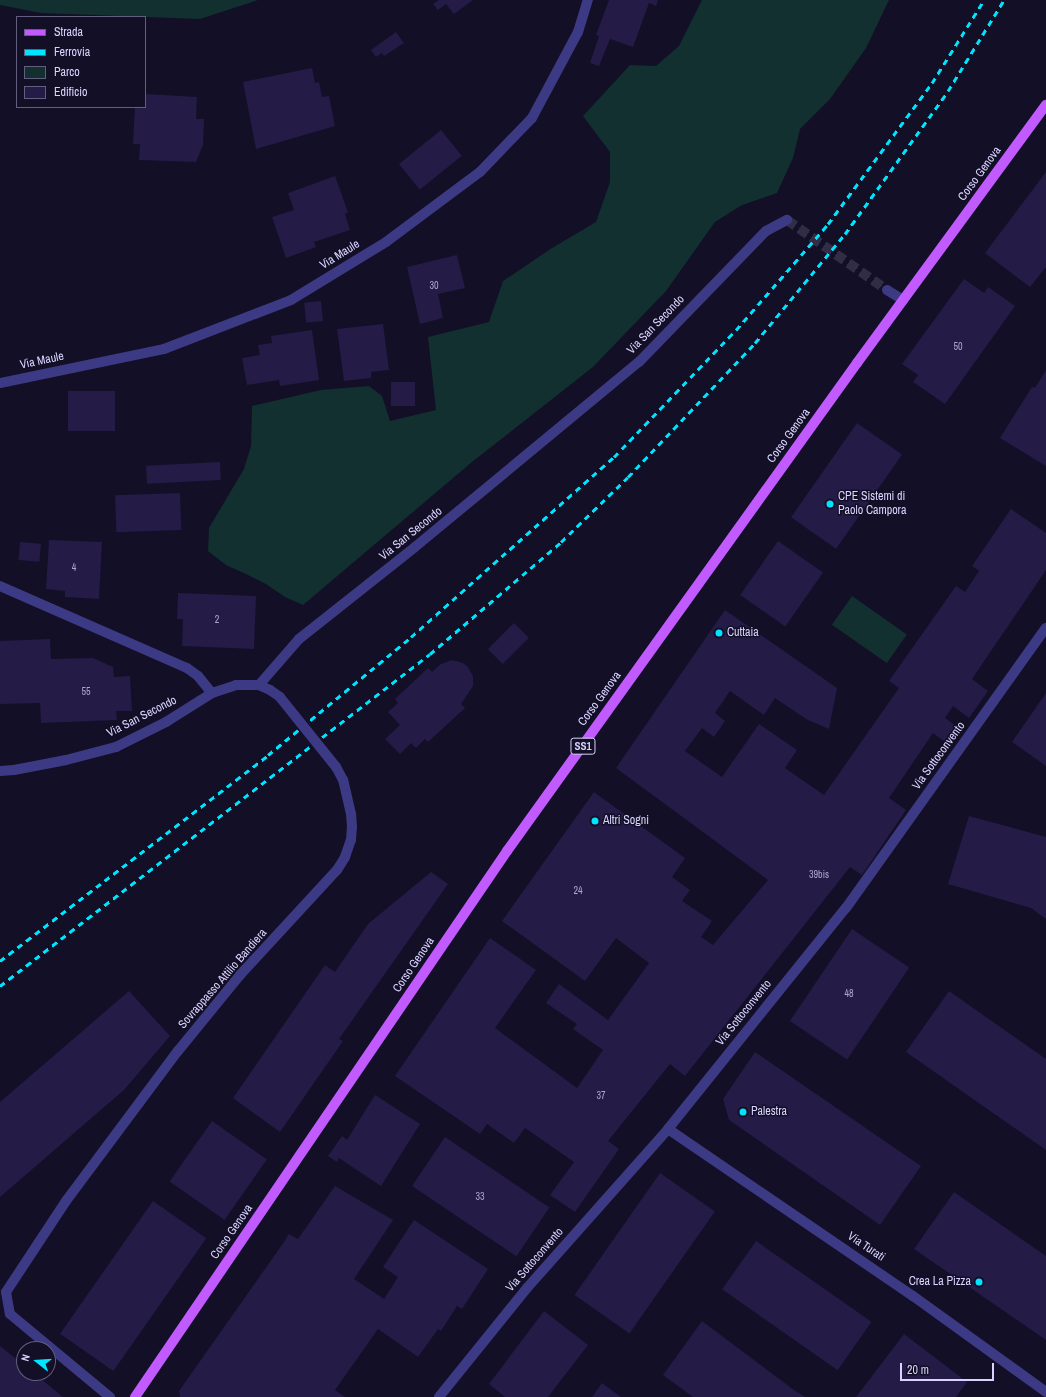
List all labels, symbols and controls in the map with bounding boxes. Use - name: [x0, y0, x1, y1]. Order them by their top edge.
- legend: [16, 16, 146, 108]
- text: Strada: [54, 24, 83, 40]
- text: Ferrovia: [54, 44, 90, 60]
- text: Parco: [54, 64, 80, 80]
- text: Edificio: [54, 84, 87, 100]
- street label: Corso Genova: [956, 144, 1004, 204]
- street label: Via Maule: [317, 237, 363, 273]
- house number: 30: [429, 280, 439, 292]
- street label: Via San Secondo: [624, 293, 688, 357]
- house number: 50: [953, 341, 963, 353]
- street label: Via Maule: [19, 349, 65, 373]
- street label: Corso Genova: [765, 406, 813, 466]
- place label: CPE Sistemi di Paolo Campora: [838, 490, 906, 518]
- marker: CPE Sistemi di Paolo Campora: [825, 499, 835, 509]
- street label: Via San Secondo: [377, 504, 445, 564]
- house number: 4: [72, 562, 76, 574]
- house number: 2: [215, 614, 219, 626]
- place label: Cuttaia: [727, 626, 759, 640]
- marker: Cuttaia: [714, 628, 724, 638]
- street label: Corso Genova: [576, 669, 624, 729]
- house number: 55: [81, 686, 91, 698]
- street label: Via San Secondo: [105, 693, 179, 741]
- street label: Via Sottoconvento: [910, 719, 968, 793]
- road number: SS1: [570, 737, 596, 755]
- place label: Altri Sogni: [603, 814, 649, 828]
- marker: Altri Sogni: [590, 816, 600, 826]
- house number: 39bis: [809, 869, 829, 881]
- house number: 24: [573, 885, 583, 897]
- street label: Sovrappasso Attilio Bandiera: [176, 926, 270, 1032]
- street label: Corso Genova: [390, 935, 438, 995]
- street label: Via Sottoconvento: [713, 977, 775, 1049]
- house number: 48: [844, 988, 854, 1000]
- house number: 37: [596, 1090, 606, 1102]
- place label: Palestra: [751, 1105, 787, 1119]
- marker: Palestra: [738, 1107, 748, 1117]
- house number: 33: [475, 1191, 485, 1203]
- street label: Corso Genova: [208, 1202, 256, 1262]
- street label: Via Sottoconvento: [503, 1225, 567, 1295]
- street label: Via Turati: [844, 1229, 888, 1265]
- place label: Crea La Pizza: [909, 1275, 971, 1289]
- marker: Crea La Pizza: [974, 1277, 984, 1287]
- north arrow: [16, 1341, 56, 1381]
- text: N: [18, 1353, 33, 1363]
- scale bar: [902, 1355, 996, 1381]
- text: 20 m: [907, 1362, 929, 1378]

